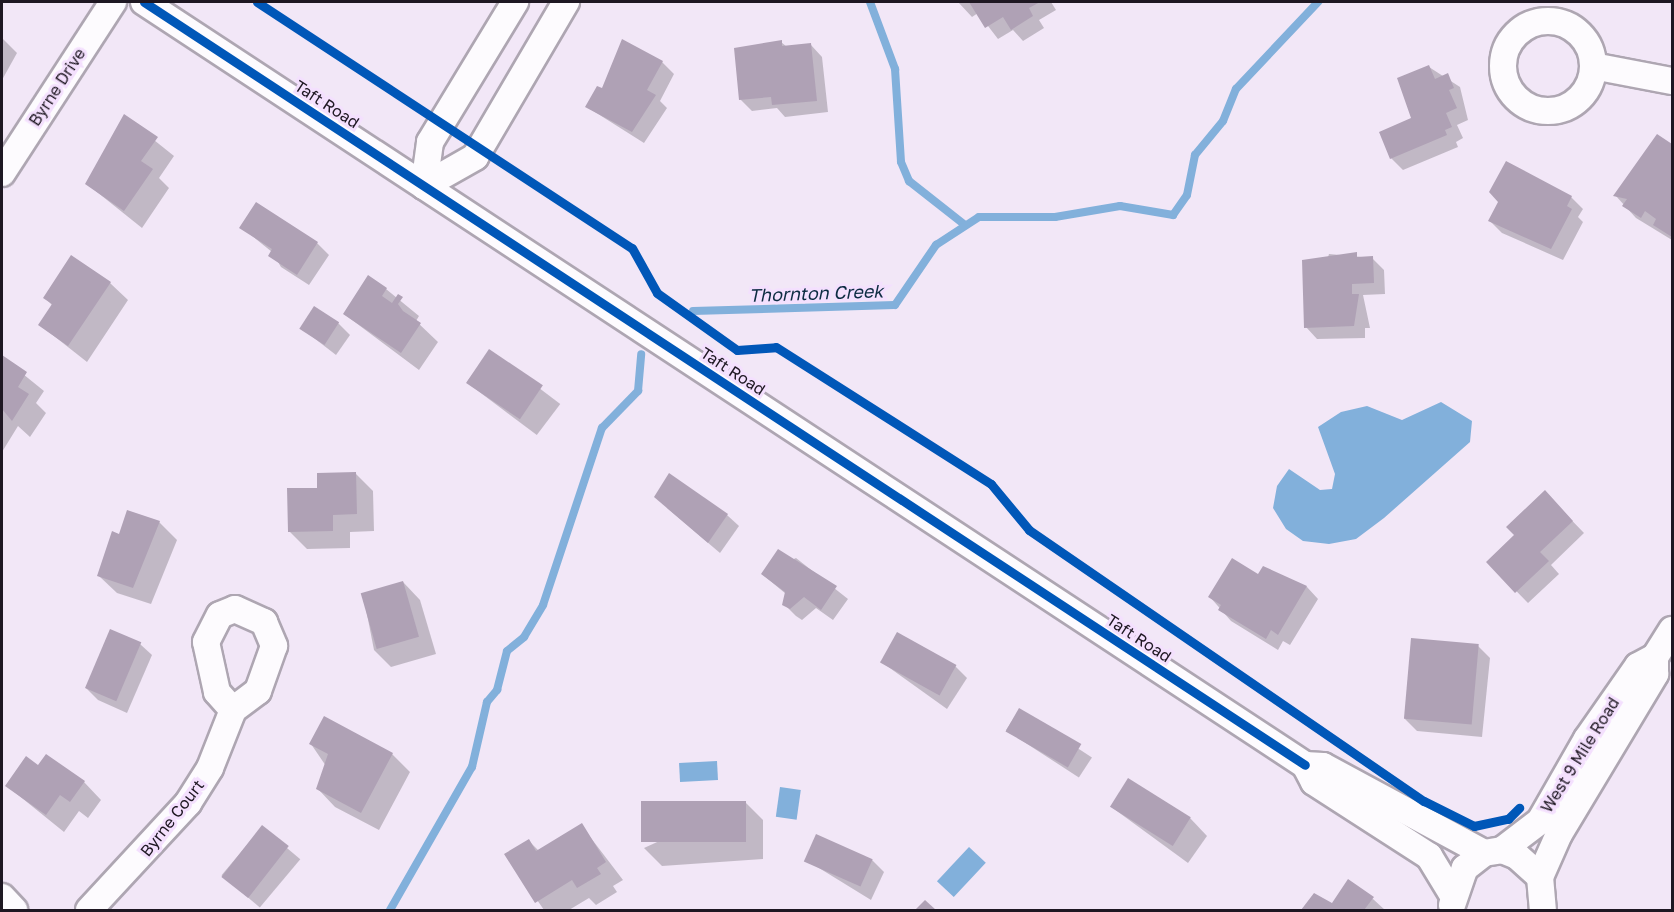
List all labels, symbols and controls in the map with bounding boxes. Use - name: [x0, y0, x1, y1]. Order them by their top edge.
- street label: Byrne Drive: [25, 45, 89, 129]
- street label: Taft Road: [291, 76, 363, 132]
- water label: Thornton Creek: [748, 280, 884, 306]
- street label: Taft Road: [697, 343, 769, 399]
- street label: Taft Road: [1103, 610, 1175, 666]
- street label: West 9 Mile Road: [1537, 694, 1623, 816]
- street label: Byrne Court: [136, 776, 208, 860]

